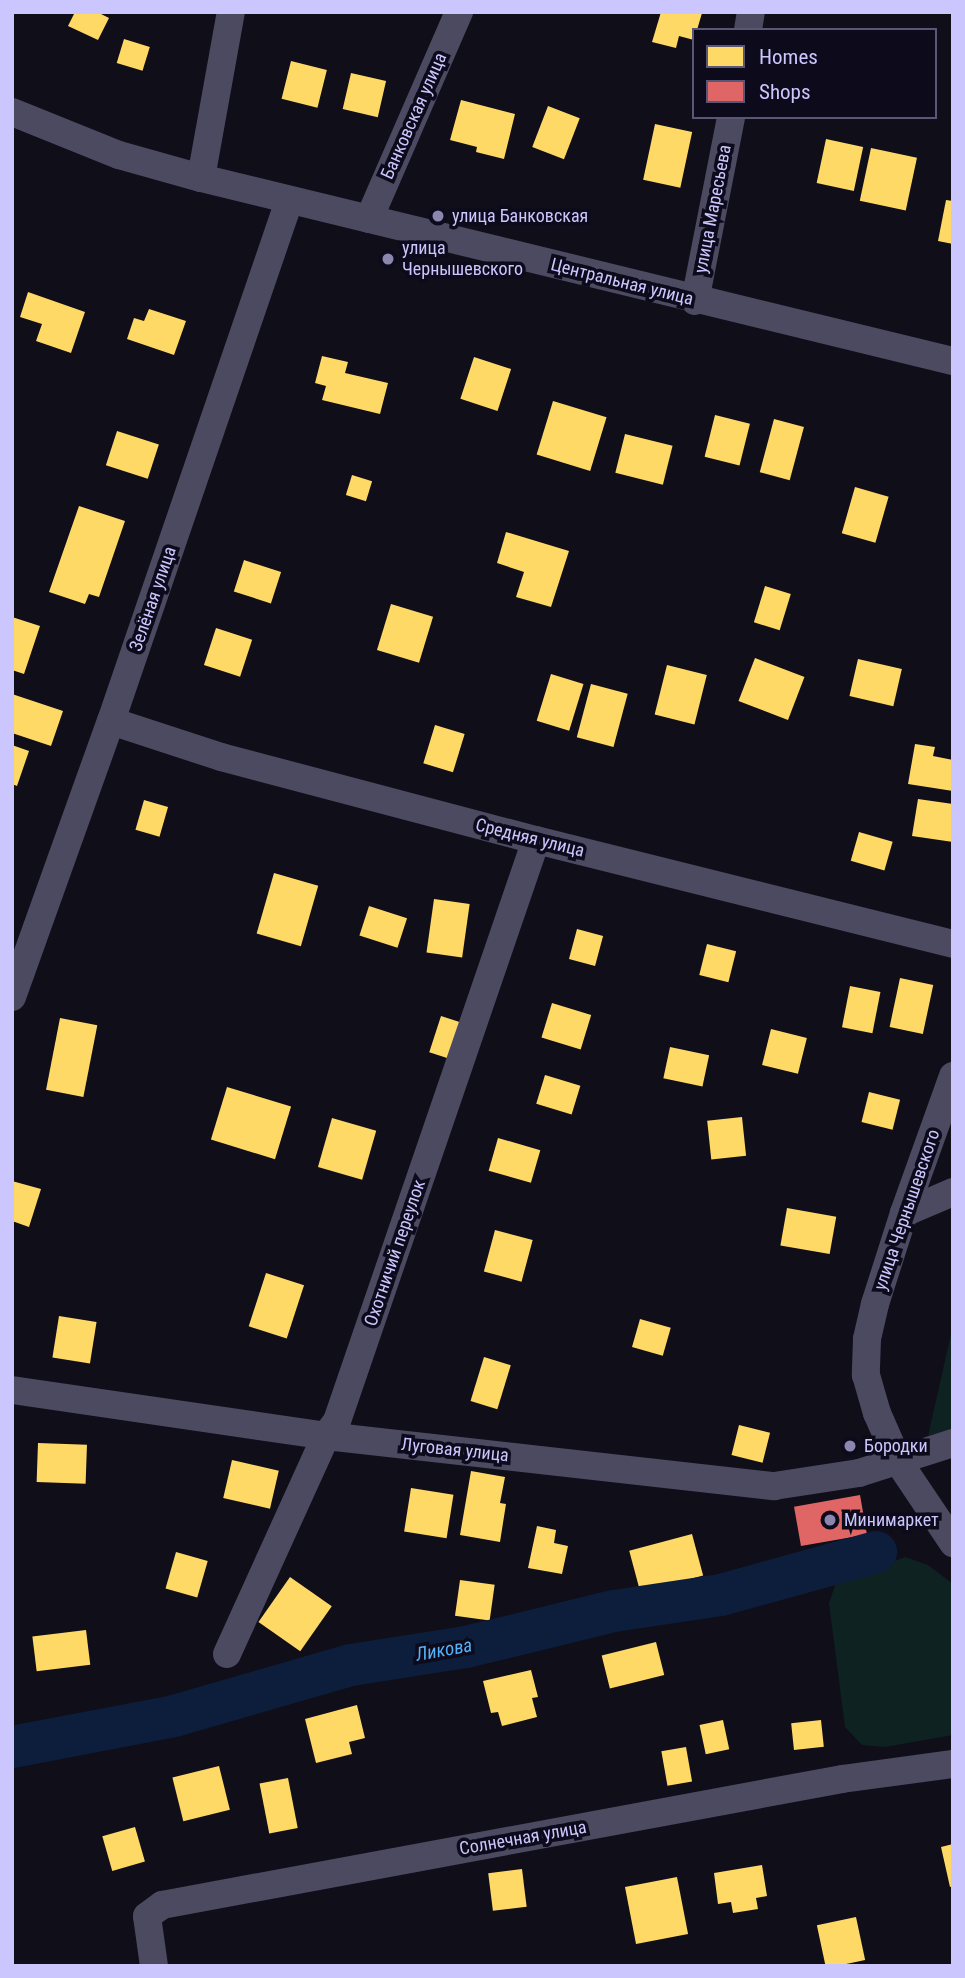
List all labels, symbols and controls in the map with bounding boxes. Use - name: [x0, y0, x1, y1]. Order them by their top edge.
- legend: [692, 28, 937, 119]
- text: Homes: [759, 45, 818, 69]
- street label: Банковская улица: [376, 49, 452, 183]
- text: Shops: [759, 80, 811, 104]
- street label: улица Маресьева: [690, 143, 736, 275]
- place label: улица Банковская: [452, 205, 588, 227]
- marker: улица Банковская: [430, 208, 446, 224]
- place label: улица Чернышевского: [402, 238, 523, 280]
- marker: улица Чернышевского: [380, 251, 396, 267]
- street label: Центральная улица: [548, 254, 696, 310]
- street label: Зелёная улица: [125, 544, 181, 654]
- street label: Средняя улица: [473, 814, 587, 862]
- street label: улица Чернышевского: [869, 1127, 945, 1293]
- street label: Охотничий переулок: [360, 1177, 430, 1329]
- street label: Луговая улица: [400, 1434, 510, 1466]
- place label: Бородки: [864, 1435, 928, 1457]
- marker: Бородки: [842, 1438, 858, 1454]
- place label: Минимаркет: [844, 1509, 939, 1531]
- marker: Минимаркет: [822, 1512, 838, 1528]
- water label: Ликова: [414, 1634, 474, 1666]
- street label: Солнечная улица: [458, 1816, 588, 1860]

